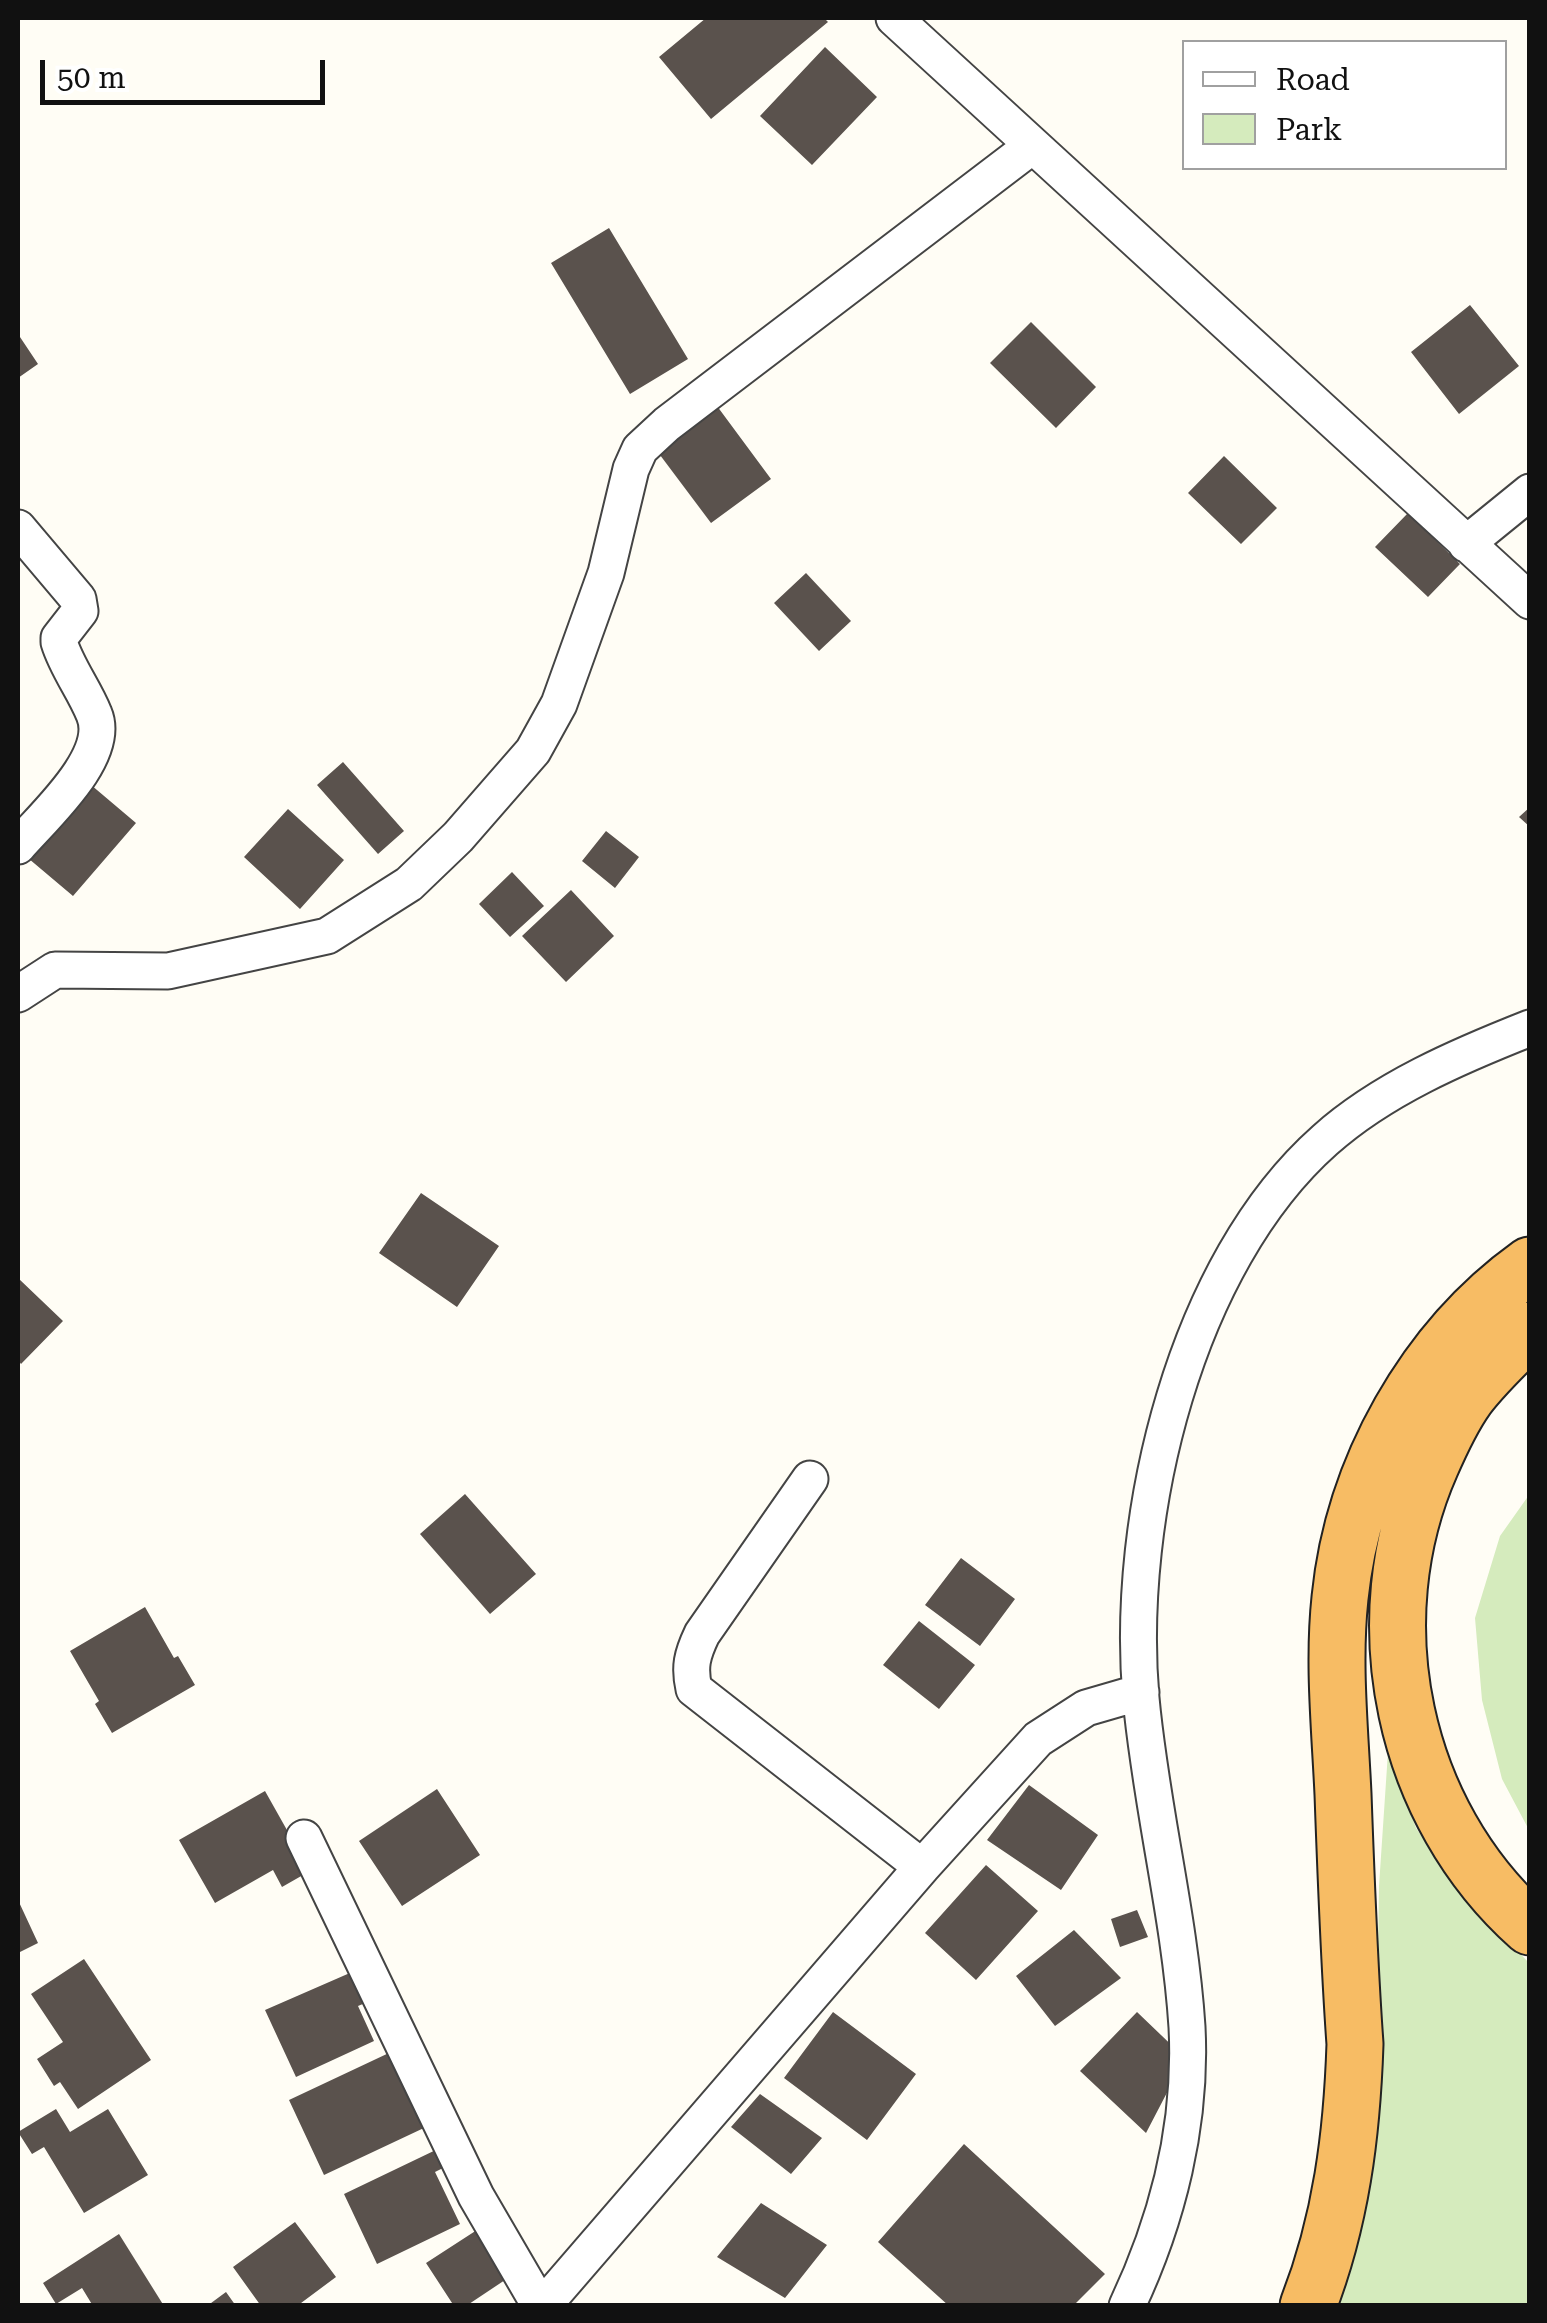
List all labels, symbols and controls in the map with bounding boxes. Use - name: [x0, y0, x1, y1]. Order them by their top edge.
- scale bar: [45, 40, 330, 102]
- legend: [1182, 40, 1507, 170]
- text: 50 m: [57, 60, 126, 95]
- text: Road: [1276, 62, 1350, 97]
- text: Park: [1276, 112, 1342, 147]

